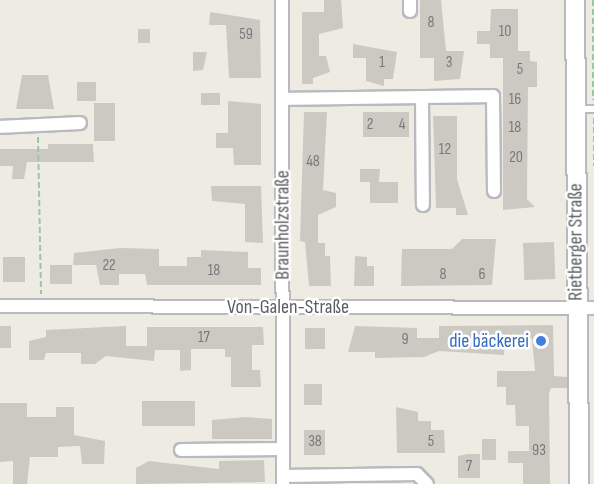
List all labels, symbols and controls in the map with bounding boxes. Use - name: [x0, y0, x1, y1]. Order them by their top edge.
- house number: 8: [427, 13, 435, 33]
- house number: 10: [499, 22, 511, 42]
- house number: 59: [239, 25, 253, 45]
- house number: 1: [379, 53, 385, 73]
- house number: 3: [446, 53, 452, 73]
- house number: 5: [517, 60, 523, 80]
- house number: 16: [509, 90, 521, 110]
- house number: 2: [367, 115, 373, 135]
- house number: 4: [399, 115, 405, 135]
- house number: 18: [509, 118, 521, 138]
- house number: 12: [439, 140, 451, 160]
- house number: 20: [509, 148, 523, 168]
- house number: 48: [306, 152, 320, 172]
- street label: Braunholzstraße: [271, 170, 295, 280]
- street label: Rietberger Straße: [564, 183, 588, 301]
- house number: 22: [102, 256, 116, 276]
- house number: 18: [208, 261, 220, 281]
- house number: 8: [439, 265, 447, 285]
- house number: 6: [478, 265, 486, 285]
- street label: Von-Galen-Straße: [227, 295, 349, 319]
- house number: 17: [198, 328, 210, 348]
- place label: die bäckerei: [449, 329, 529, 353]
- house number: 9: [401, 330, 409, 350]
- marker: die bäckerei: [534, 334, 548, 348]
- house number: 38: [308, 432, 322, 452]
- house number: 5: [428, 432, 434, 452]
- house number: 93: [532, 441, 546, 461]
- house number: 7: [466, 457, 472, 477]

